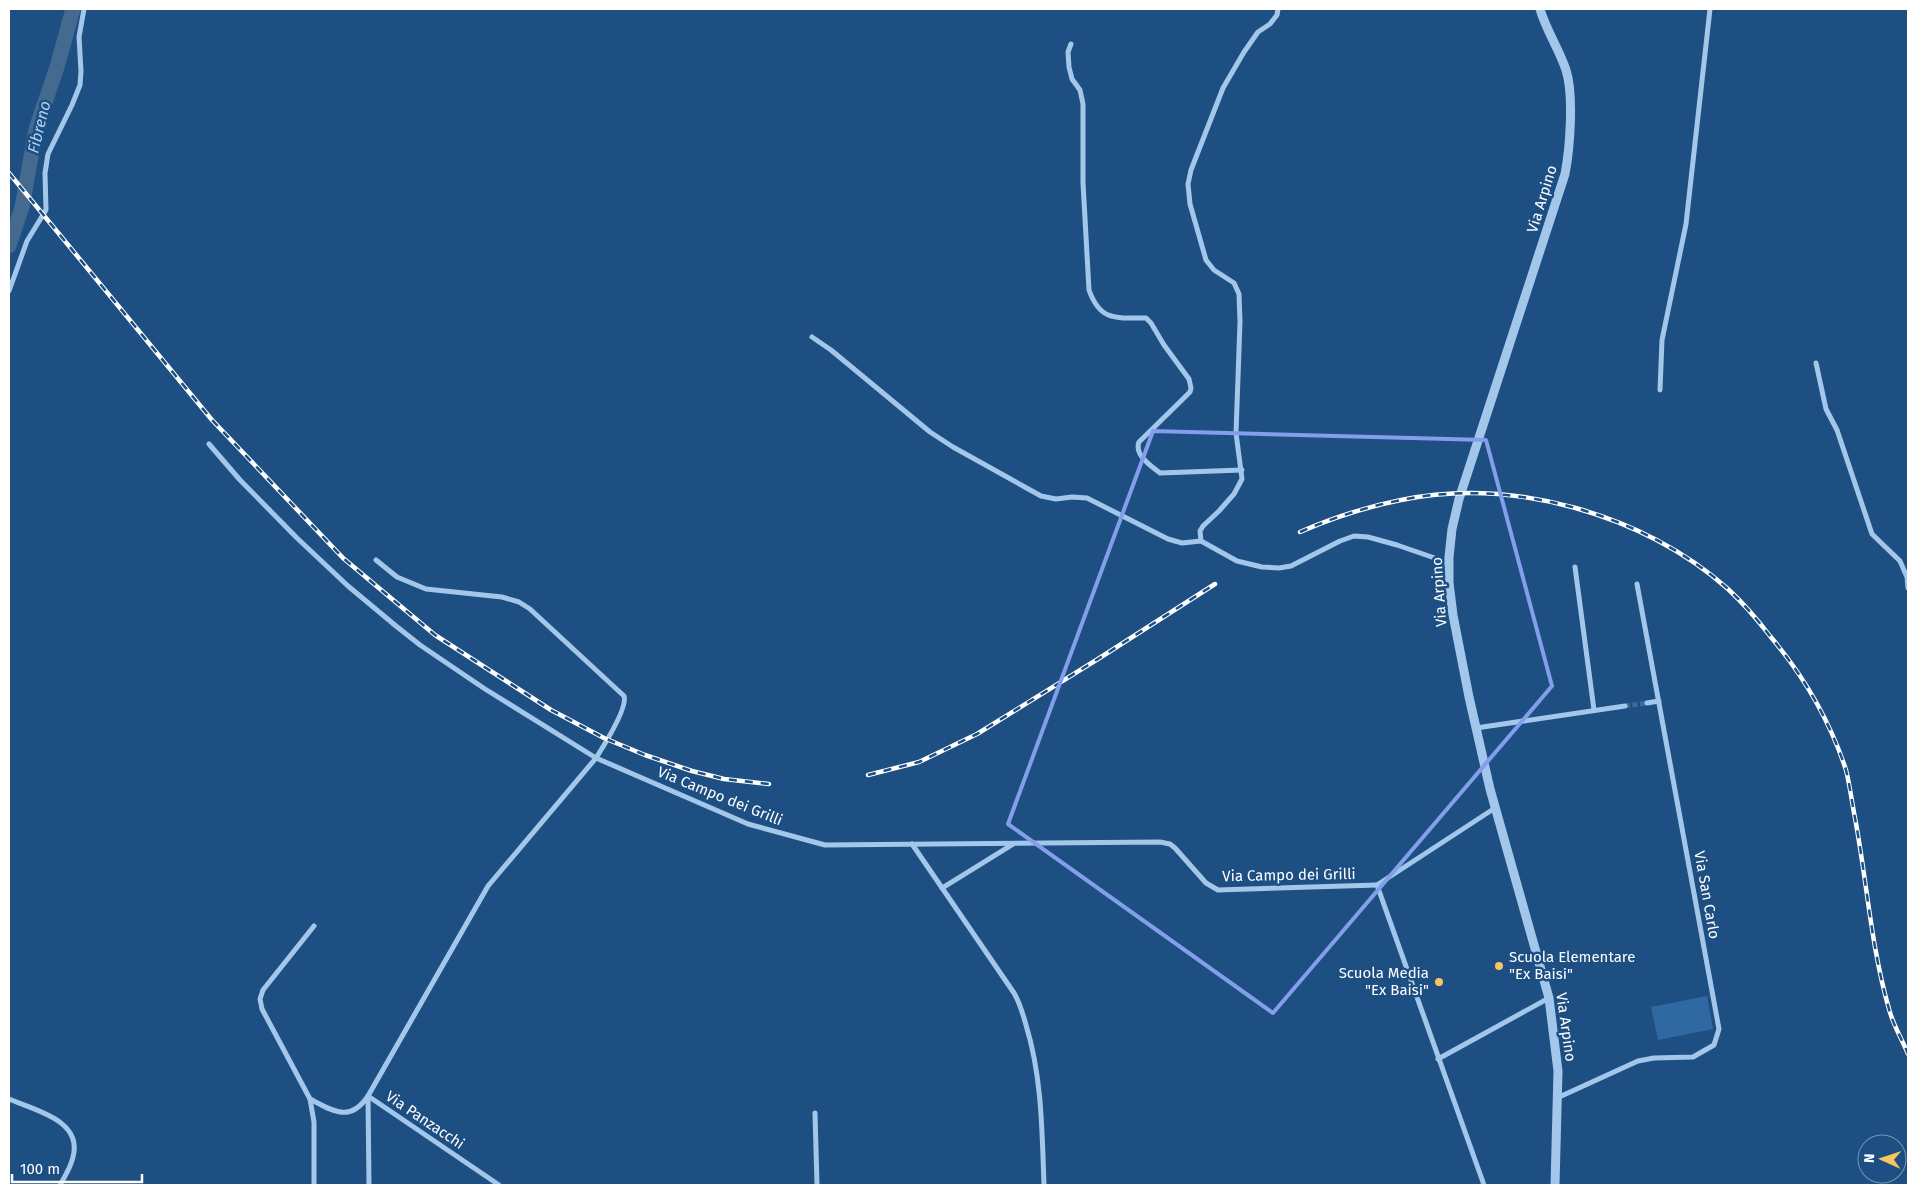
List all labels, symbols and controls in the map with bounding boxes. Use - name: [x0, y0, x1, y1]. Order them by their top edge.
- water label: Fibreno: [23, 99, 55, 155]
- street label: Via Arpino: [1523, 163, 1561, 235]
- street label: Via Arpino: [1428, 557, 1450, 627]
- street label: Via Campo dei Grilli: [655, 763, 785, 829]
- street label: Via San Carlo: [1690, 850, 1724, 940]
- street label: Via Campo dei Grilli: [1222, 865, 1356, 885]
- place label: Scuola Elementare "Ex Baisi": [1509, 948, 1635, 983]
- marker: Scuola Elementare "Ex Baisi": [1493, 960, 1505, 972]
- place label: Scuola Media "Ex Baisi": [1339, 964, 1429, 999]
- marker: Scuola Media "Ex Baisi": [1433, 976, 1445, 988]
- street label: Via Arpino: [1552, 991, 1580, 1063]
- street label: Via Panzacchi: [382, 1087, 468, 1153]
- north arrow: [1857, 1134, 1907, 1184]
- scale bar: [12, 1152, 142, 1184]
- text: N: [1861, 1153, 1878, 1163]
- text: 100 m: [20, 1160, 60, 1178]

